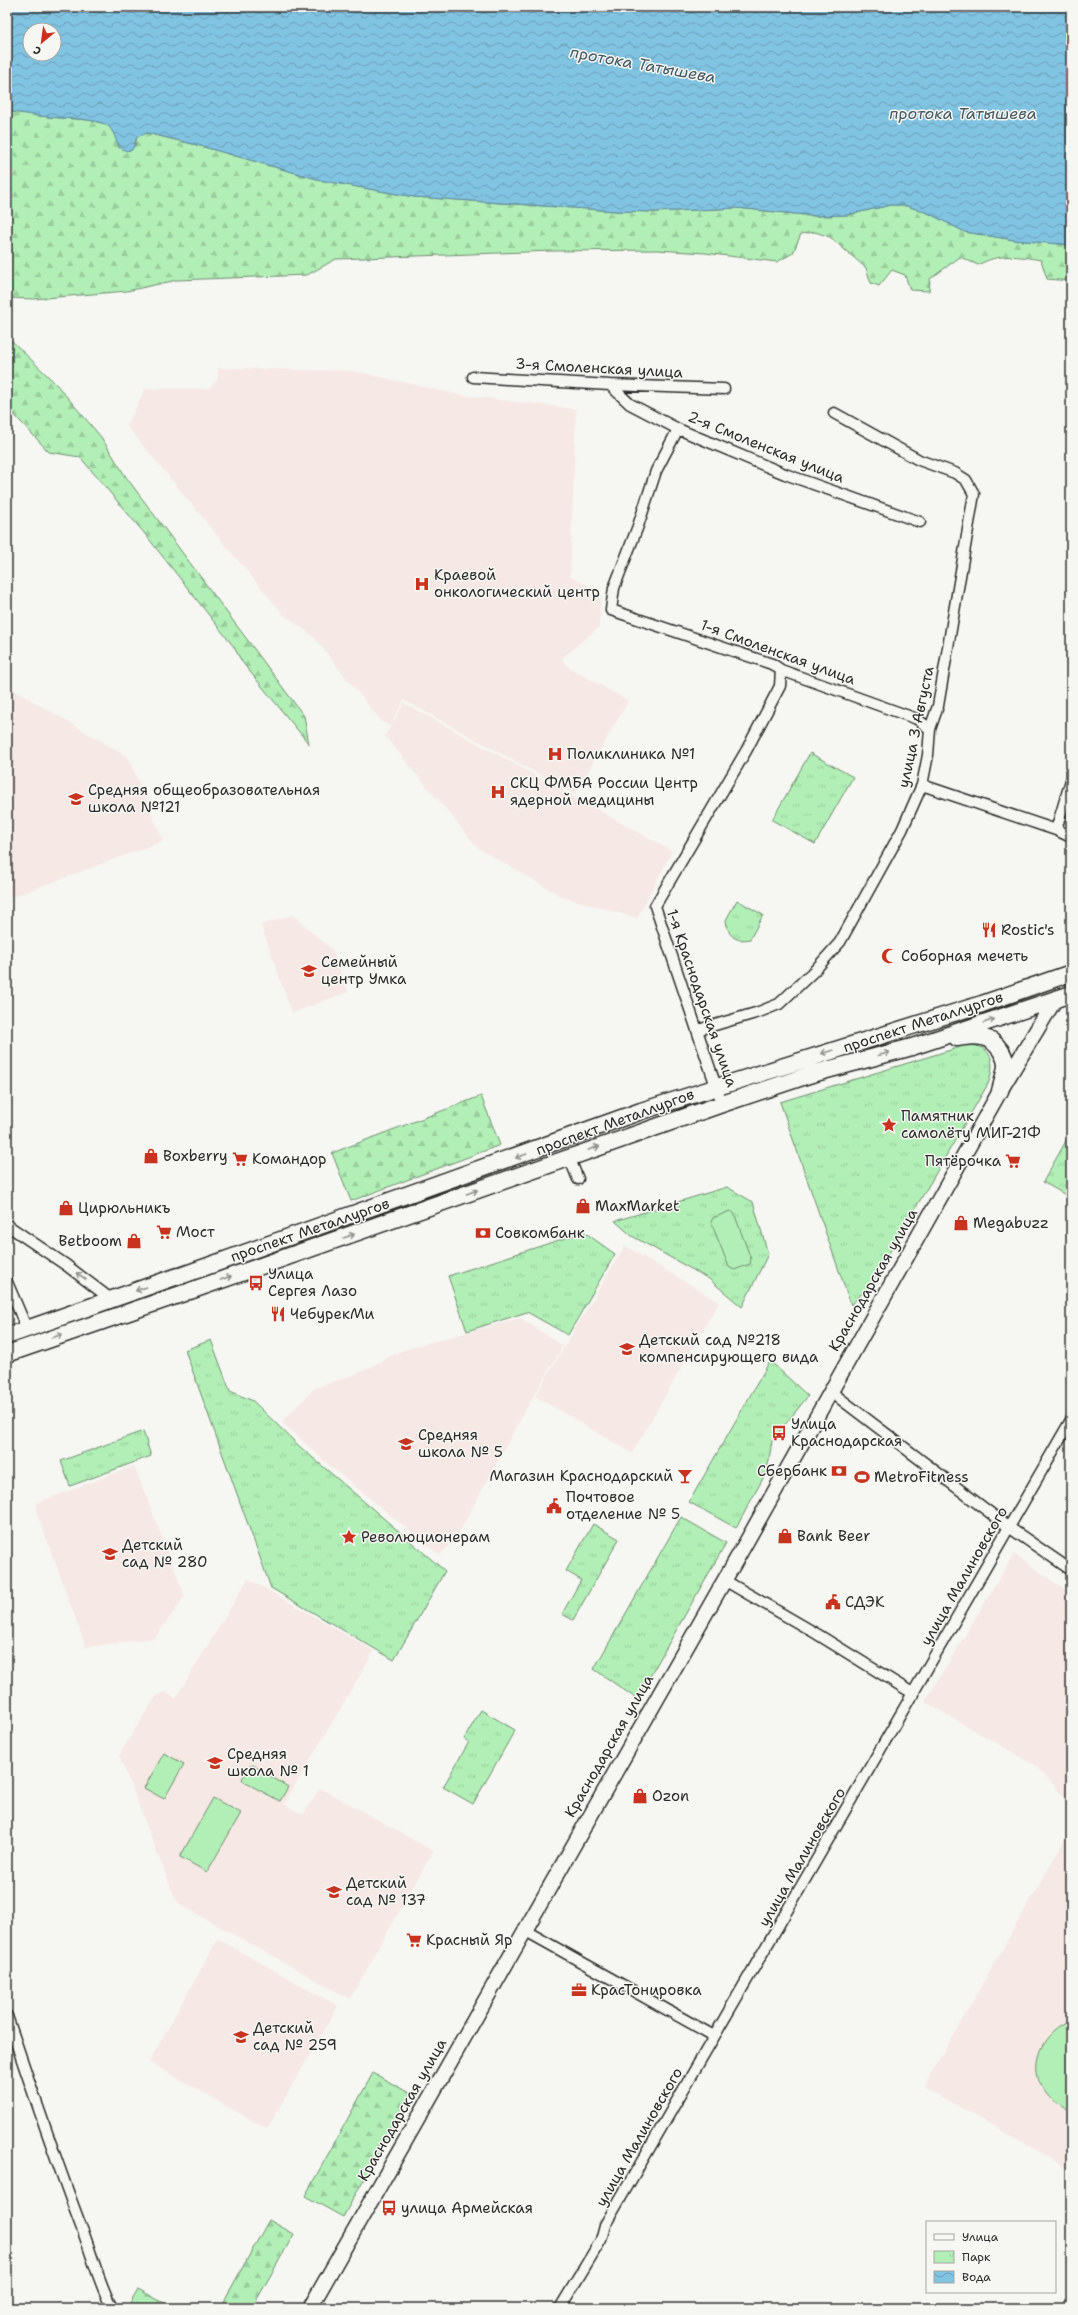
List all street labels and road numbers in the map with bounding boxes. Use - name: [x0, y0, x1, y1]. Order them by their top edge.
- street label: 3-я Смоленская улица: [515, 354, 684, 382]
- street label: 2-я Смоленская улица: [685, 406, 848, 488]
- street label: 1-я Смоленская улица: [698, 615, 859, 690]
- street label: улица 3 Августа: [893, 664, 939, 790]
- street label: 1-я Краснодарская улица: [662, 906, 742, 1090]
- street label: проспект Металлургов: [840, 987, 1006, 1057]
- street label: проспект Металлургов: [533, 1084, 697, 1160]
- street label: проспект Металлургов: [228, 1193, 392, 1267]
- street label: Краснодарская улица: [824, 1204, 922, 1355]
- street label: улица Малиновского: [916, 1503, 1012, 1649]
- street label: Краснодарская улица: [560, 1670, 658, 1821]
- street label: улица Малиновского: [754, 1784, 850, 1930]
- street label: Краснодарская улица: [353, 2034, 451, 2185]
- street label: улица Малиновского: [591, 2064, 687, 2210]

